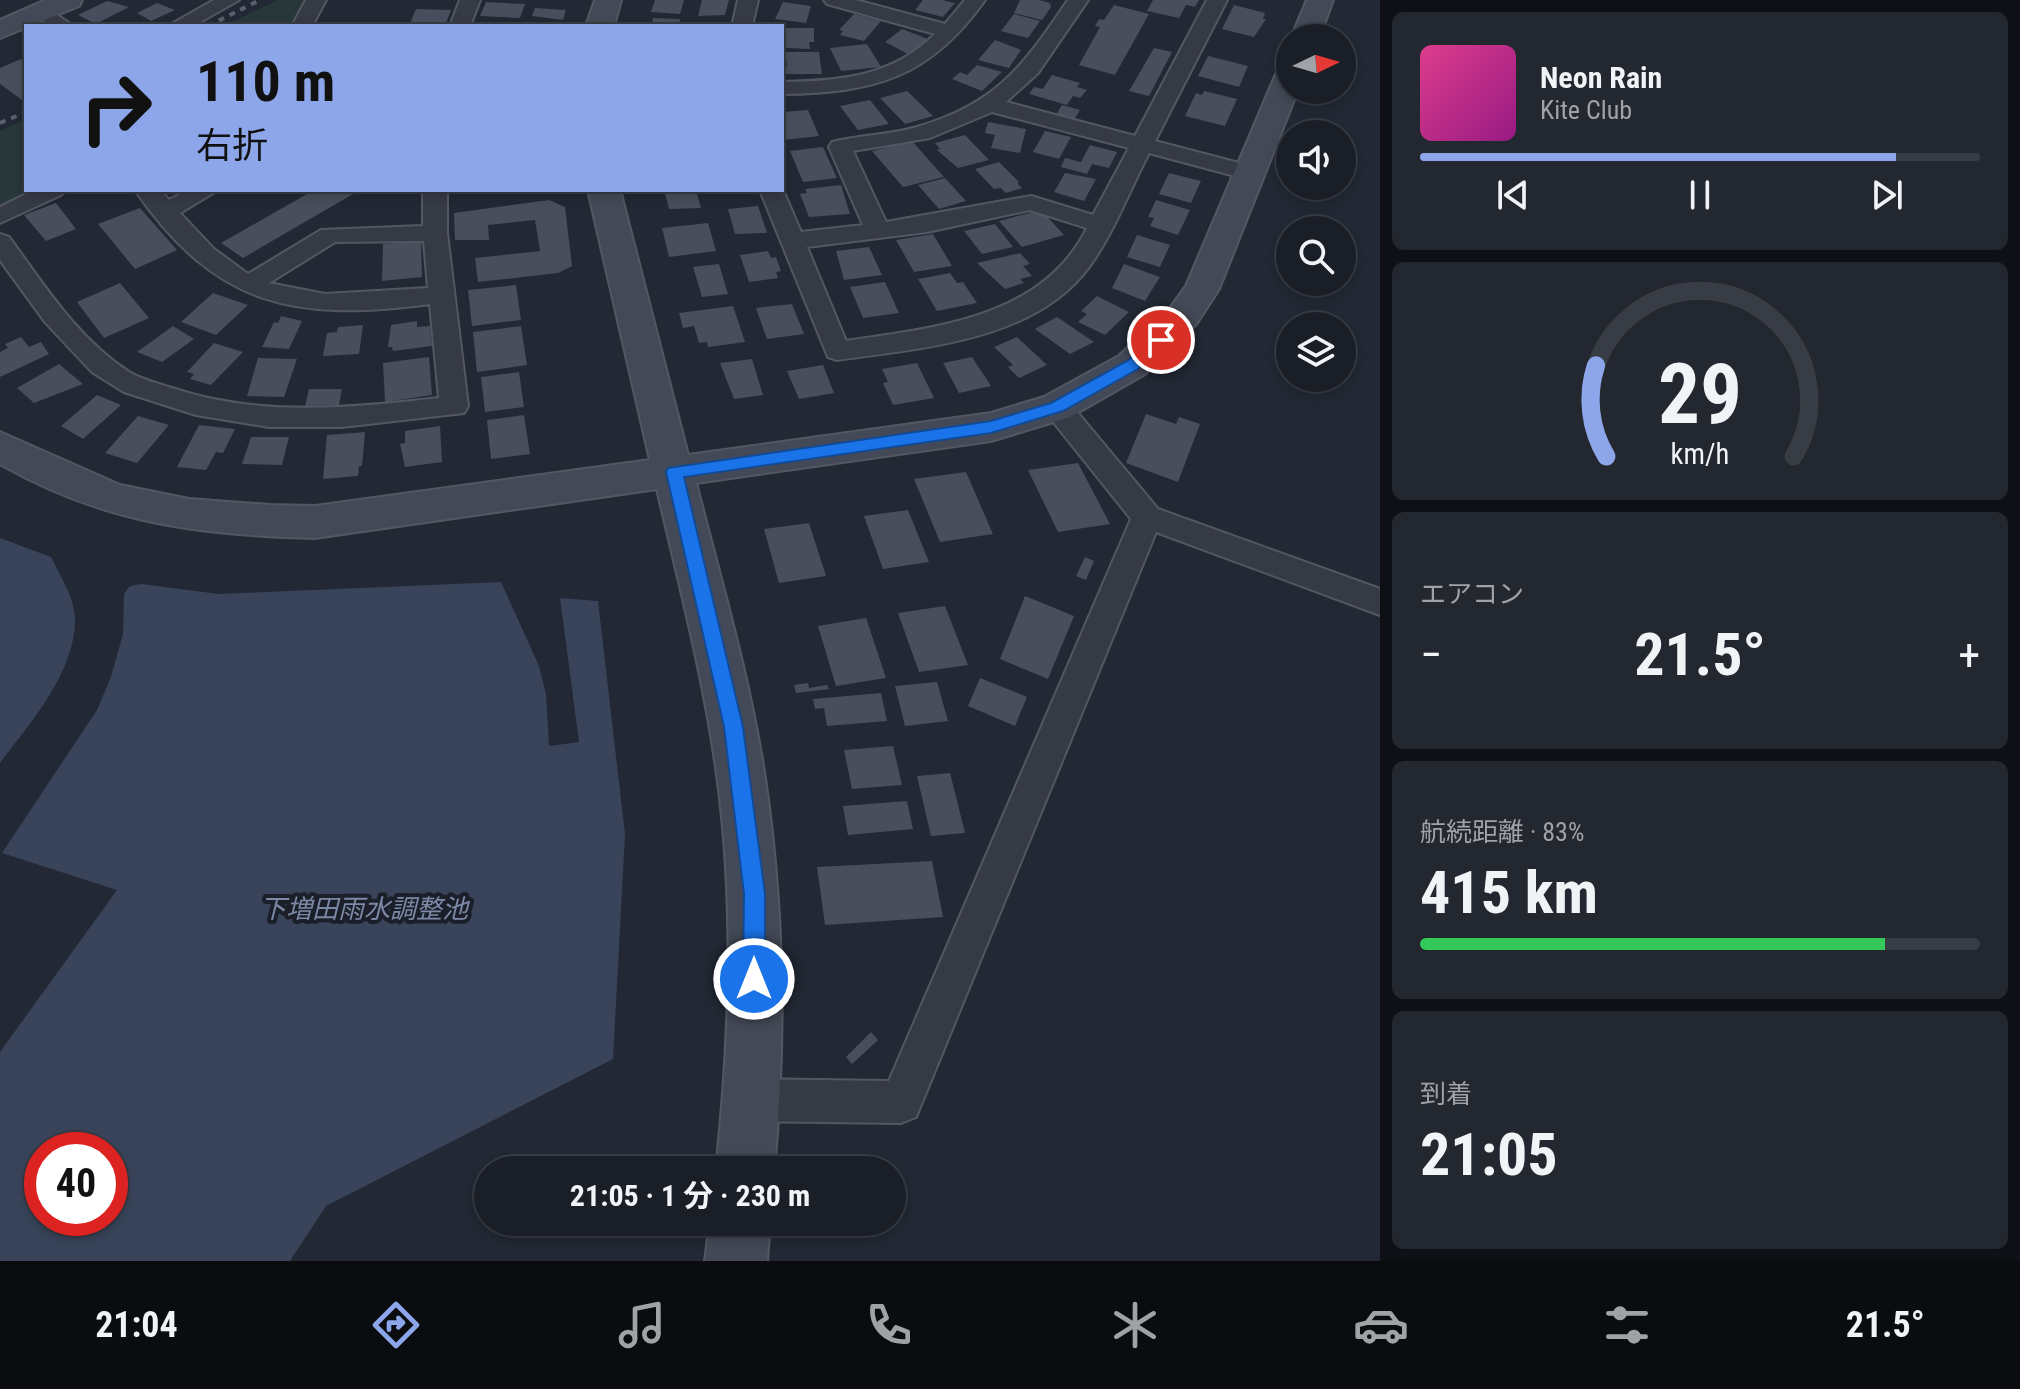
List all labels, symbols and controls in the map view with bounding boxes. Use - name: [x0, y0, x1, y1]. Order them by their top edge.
- north arrow: [1276, 24, 1356, 104]
- map controls: [1276, 24, 1356, 392]
- text: 110 m: [196, 49, 335, 115]
- icon: right: [64, 56, 168, 160]
- text: Neon Rain: [1540, 60, 1662, 95]
- text: Kite Club: [1540, 95, 1632, 125]
- button: sound: [1276, 120, 1356, 200]
- text: 右折: [196, 125, 268, 167]
- icon: previous: [1491, 173, 1535, 217]
- icon: pause: [1678, 173, 1722, 217]
- icon: next: [1865, 173, 1909, 217]
- button: search: [1276, 216, 1356, 296]
- pin: [1127, 306, 1195, 374]
- button: layers: [1276, 312, 1356, 392]
- icon: arrive: [1139, 318, 1183, 362]
- text: 29: [1658, 345, 1742, 442]
- text: km/h: [1671, 437, 1729, 471]
- text: エアコン: [1420, 579, 1524, 609]
- text: 21.5°: [1634, 619, 1766, 690]
- text: −: [1420, 629, 1442, 681]
- text: +: [1958, 629, 1980, 681]
- text: 航続距離 · 83%: [1420, 817, 1584, 847]
- text: 415 km: [1420, 857, 1598, 928]
- water label: 下増田雨水調整池: [260, 894, 471, 924]
- position arrow: [712, 937, 796, 1021]
- text: 到着: [1420, 1079, 1472, 1109]
- text: 21:05: [1420, 1119, 1558, 1190]
- speed limit sign: 40: [24, 1132, 128, 1236]
- text: 21:05 · 1 分 · 230 m: [570, 1178, 810, 1213]
- icon: directions: [368, 1297, 424, 1353]
- icon: music: [614, 1297, 670, 1353]
- icon: phone: [861, 1297, 917, 1353]
- icon: climate: [1107, 1297, 1163, 1353]
- icon: car: [1353, 1297, 1409, 1353]
- icon: filters: [1599, 1297, 1655, 1353]
- text: 21:04: [95, 1304, 178, 1346]
- text: 21.5°: [1846, 1304, 1925, 1346]

